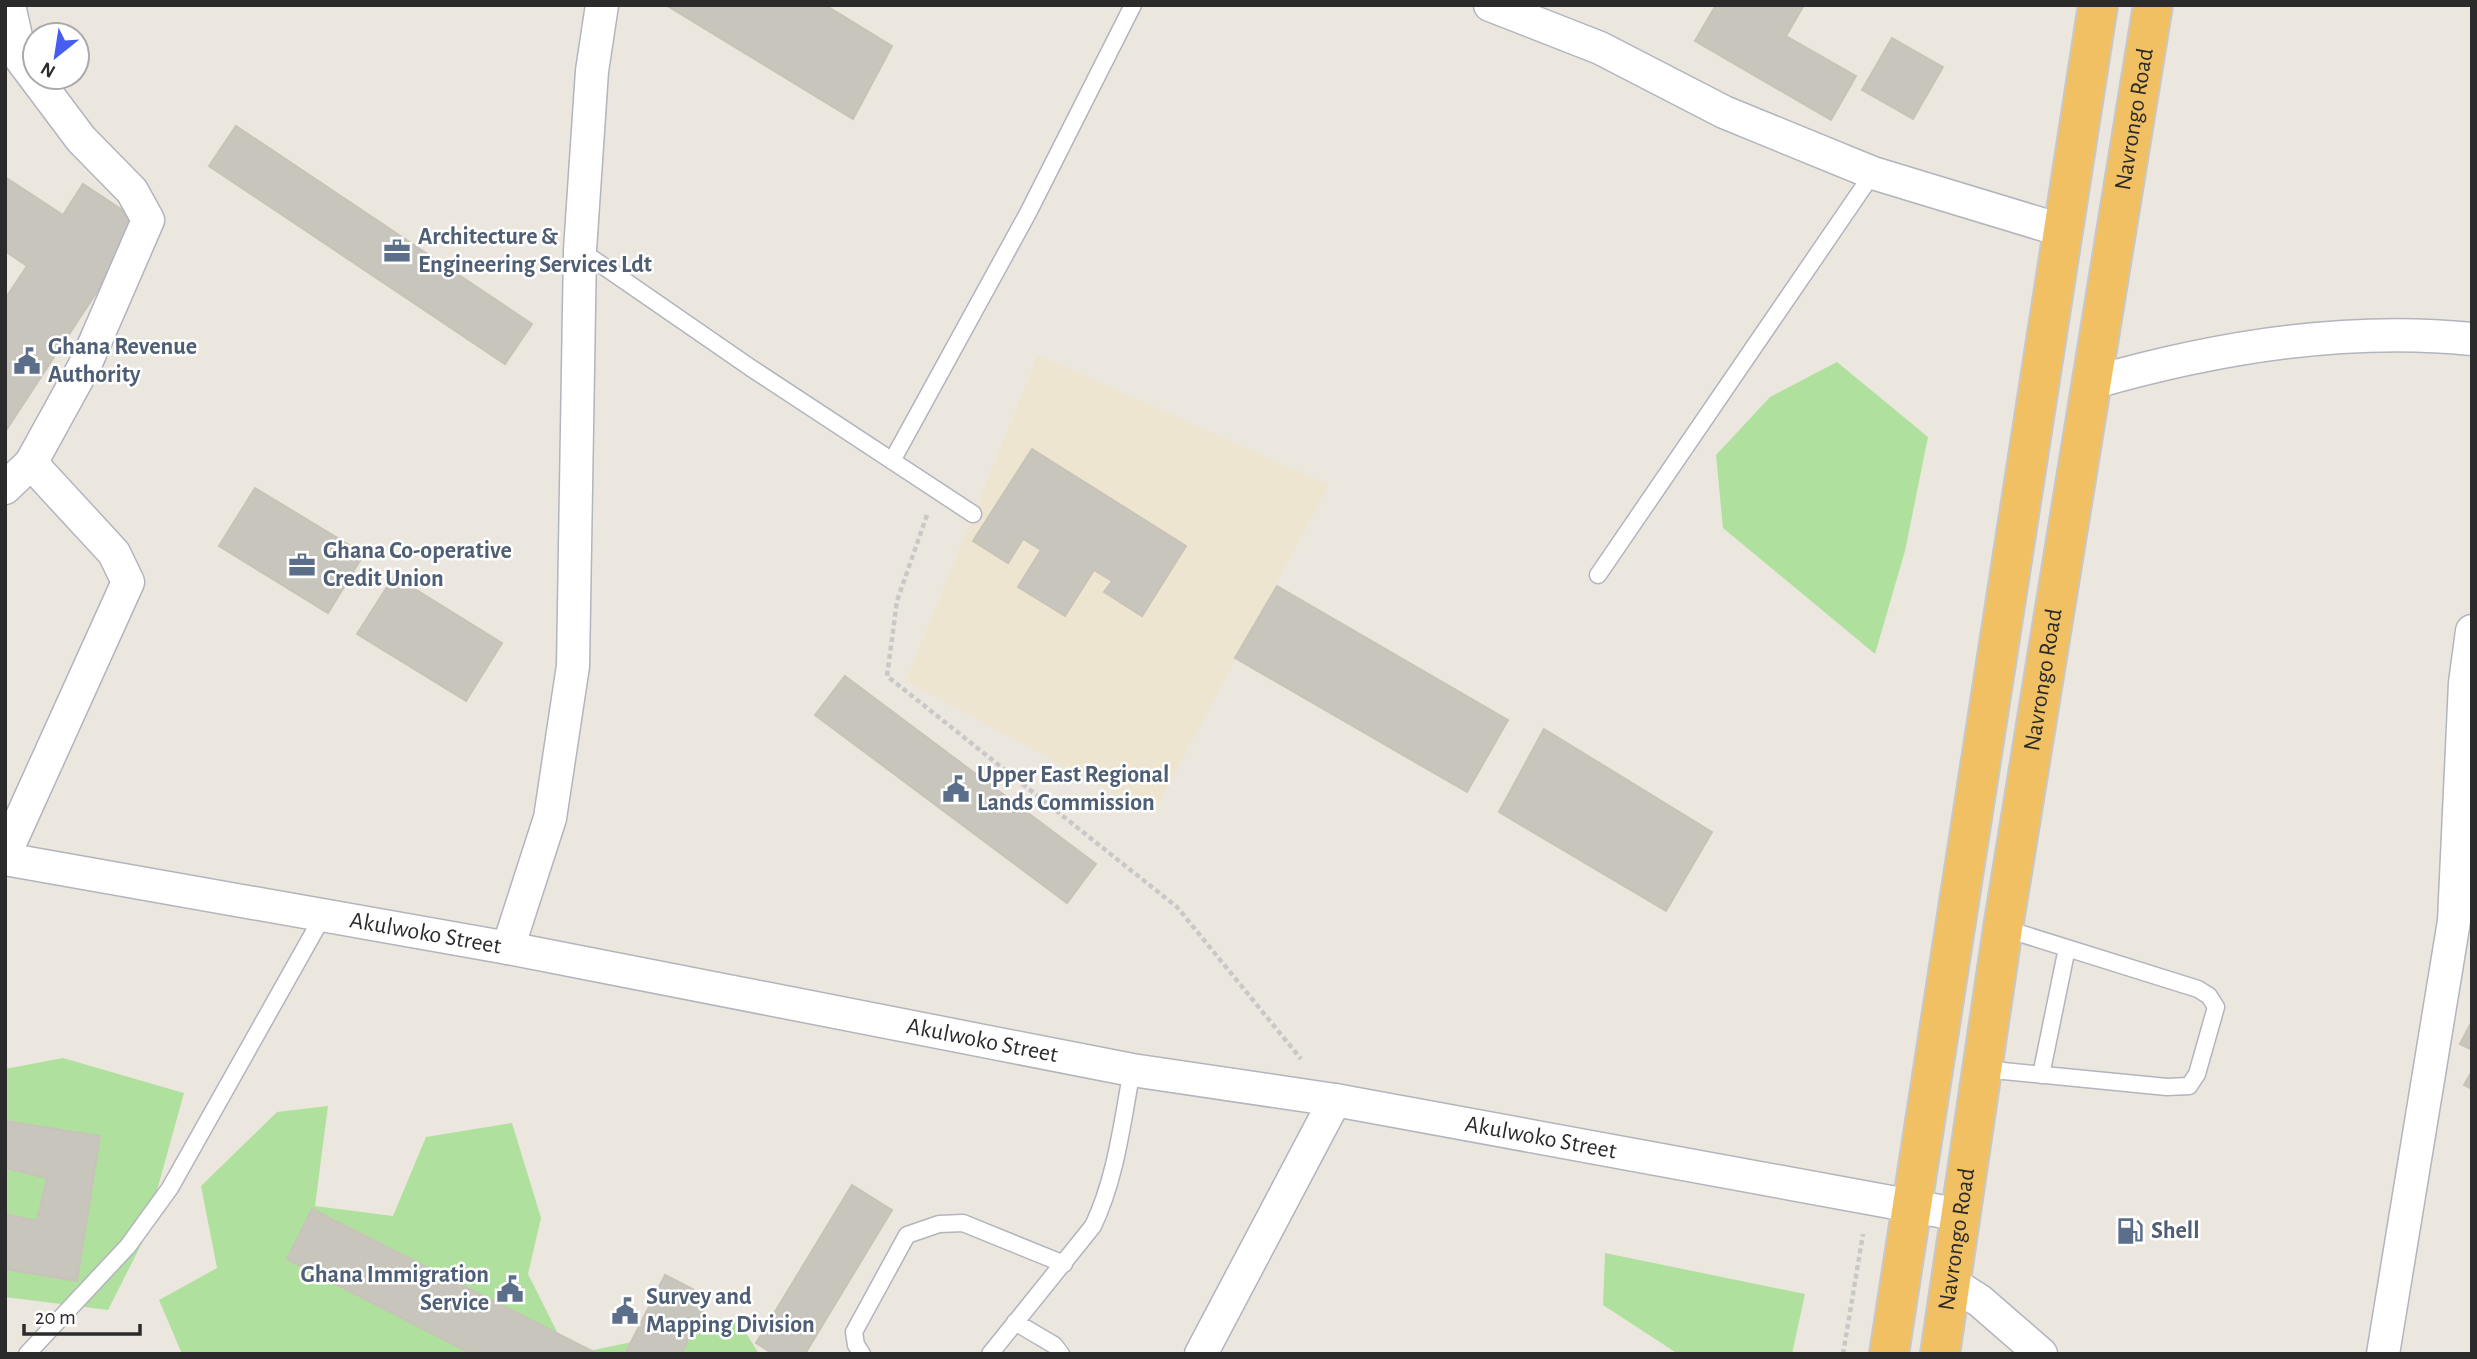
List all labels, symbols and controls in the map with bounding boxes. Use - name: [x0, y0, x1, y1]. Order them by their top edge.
- north arrow: [21, 21, 91, 91]
- street label: Navrongo Road: [2111, 46, 2158, 192]
- text: N: [38, 58, 59, 81]
- place label: Architecture & Engineering Services Ldt: [418, 225, 652, 277]
- office icon: Architecture & Engineering Services Ldt: [382, 236, 412, 266]
- place label: Ghana Revenue Authority: [48, 335, 197, 387]
- public building icon: Ghana Revenue Authority: [12, 346, 42, 376]
- place label: Ghana Co-operative Credit Union: [323, 539, 512, 591]
- office icon: Ghana Co-operative Credit Union: [287, 550, 317, 580]
- street label: Navrongo Road: [2020, 607, 2067, 753]
- place label: Upper East Regional Lands Commission: [977, 763, 1169, 815]
- public building icon: Upper East Regional Lands Commission: [941, 774, 971, 804]
- street label: Akulwoko Street: [348, 908, 503, 959]
- street label: Akulwoko Street: [905, 1014, 1060, 1067]
- street label: Akulwoko Street: [1463, 1112, 1619, 1164]
- street label: Navrongo Road: [1935, 1166, 1979, 1312]
- fuel station icon: Shell: [2115, 1216, 2145, 1246]
- place label: Shell: [2151, 1219, 2199, 1243]
- place label: Ghana Immigration Service: [301, 1263, 489, 1315]
- public building icon: Ghana Immigration Service: [495, 1274, 525, 1304]
- place label: Survey and Mapping Division: [646, 1285, 815, 1337]
- scale bar: [24, 1292, 140, 1336]
- public building icon: Survey and Mapping Division: [610, 1296, 640, 1326]
- text: 20 m: [35, 1307, 76, 1328]

